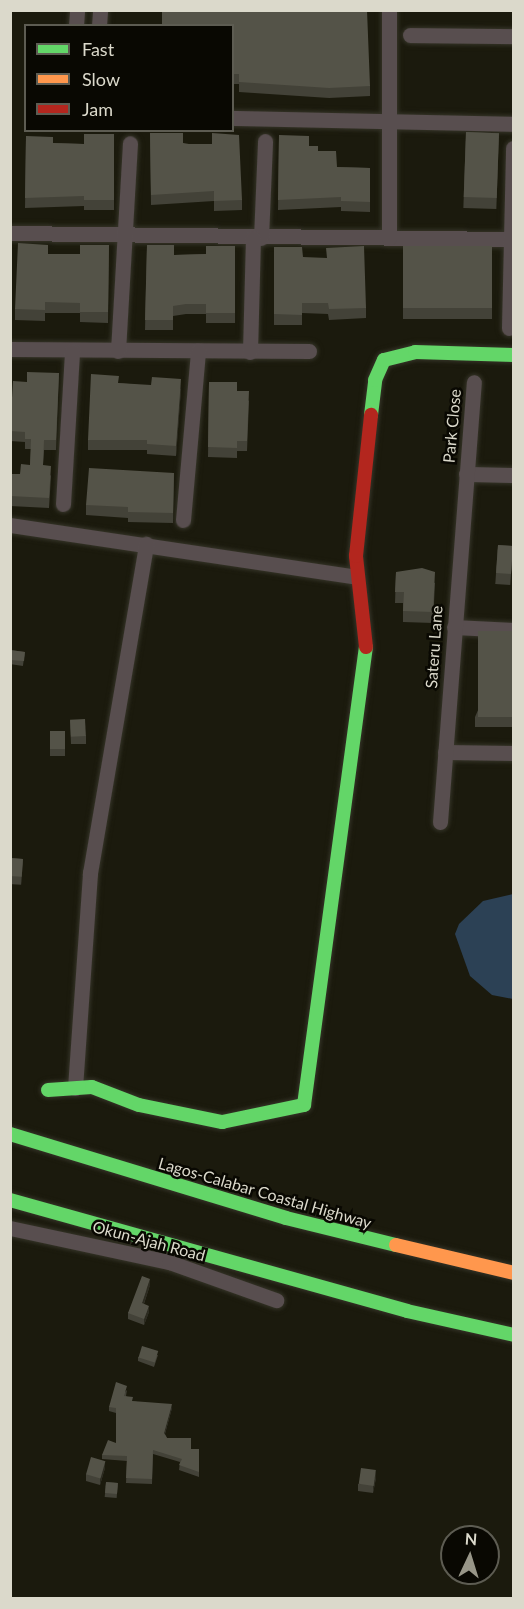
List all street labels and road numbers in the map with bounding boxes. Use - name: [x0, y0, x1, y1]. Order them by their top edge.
- street label: Park Close: [439, 388, 465, 464]
- street label: Sateru Lane: [422, 605, 446, 689]
- street label: Lagos-Calabar Coastal Highway: [156, 1153, 374, 1233]
- street label: Okun-Ajah Road: [91, 1217, 207, 1265]

